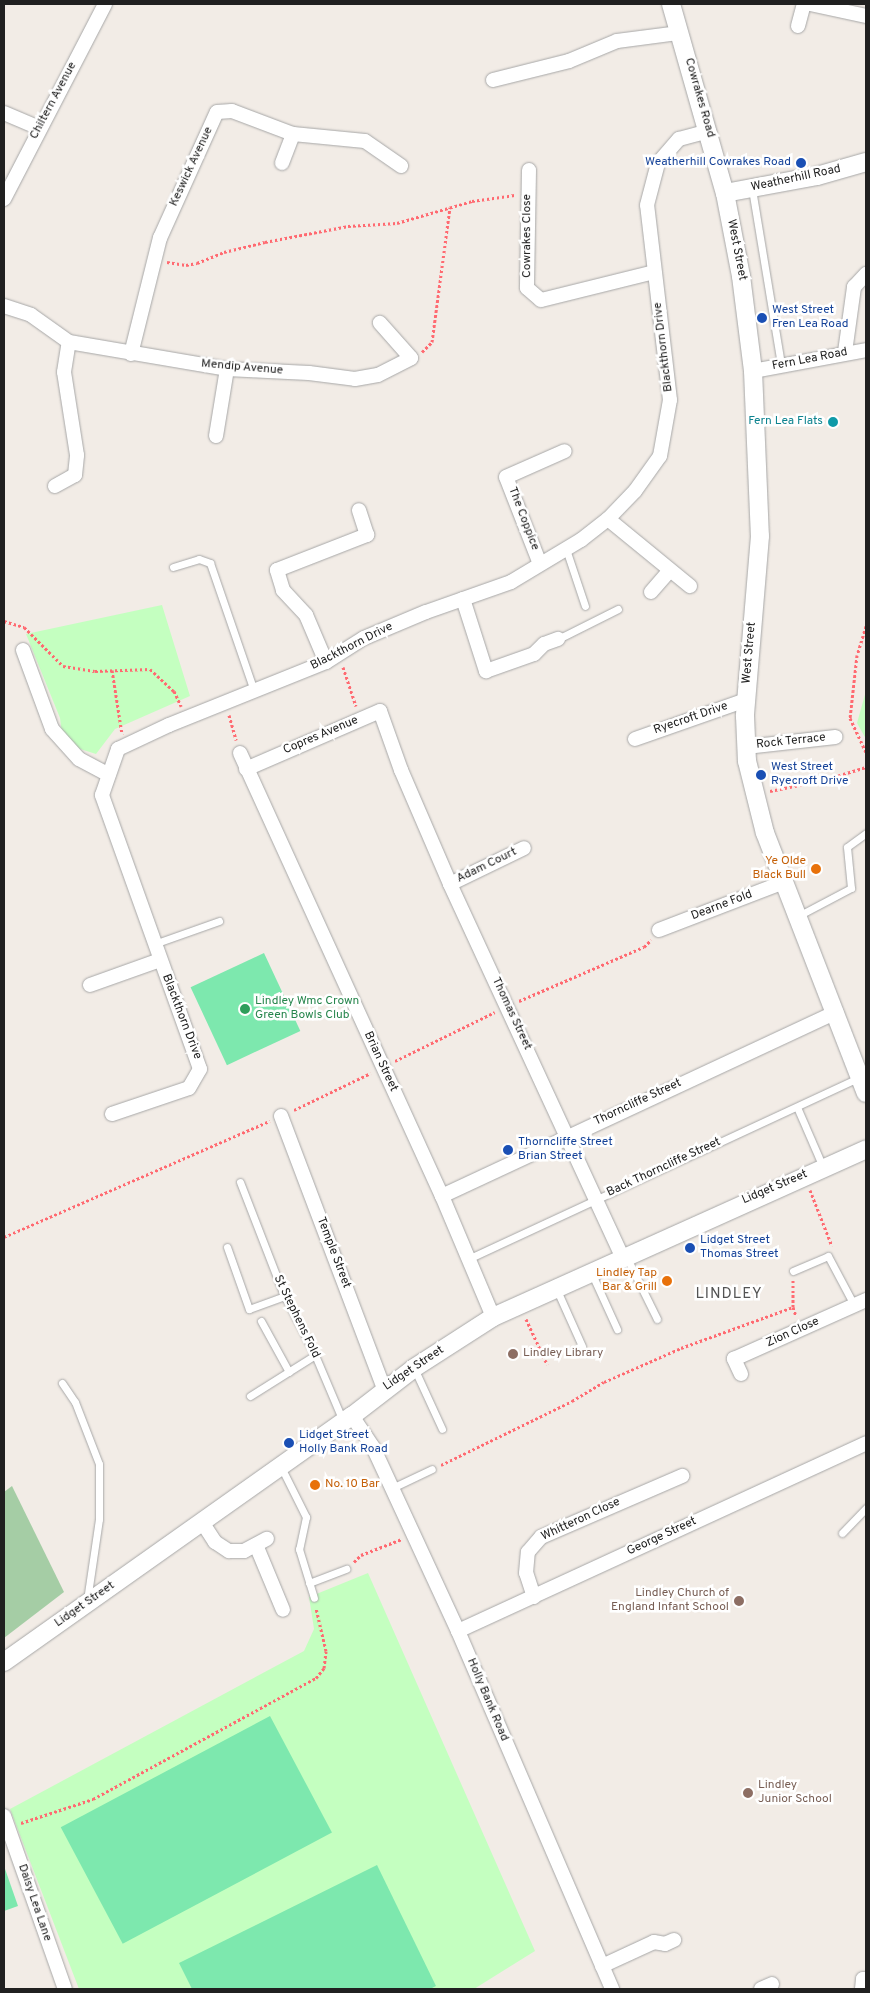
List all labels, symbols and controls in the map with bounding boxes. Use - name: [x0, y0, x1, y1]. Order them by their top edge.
- street label: Cowrakes Road: [681, 56, 717, 140]
- street label: Chiltern Avenue: [27, 60, 81, 142]
- street label: Keswick Avenue: [167, 125, 217, 209]
- place label: Weatherhill Cowrakes Road: [645, 156, 791, 170]
- marker: Weatherhill Cowrakes Road: [795, 157, 807, 169]
- street label: Weatherhill Road: [750, 162, 842, 196]
- street label: Cowrakes Close: [521, 194, 535, 278]
- street label: West Street: [723, 218, 749, 282]
- street label: Blackthorn Drive: [651, 301, 677, 393]
- place label: West Street Fren Lea Road: [772, 304, 848, 332]
- marker: West Street Fren Lea Road: [756, 312, 768, 324]
- street label: Fern Lea Road: [771, 346, 849, 374]
- street label: Mendip Avenue: [200, 357, 284, 379]
- place label: Fern Lea Flats: [748, 415, 823, 429]
- marker: Fern Lea Flats: [827, 416, 839, 428]
- street label: The Coppice: [504, 485, 542, 553]
- street label: Blackthorn Drive: [309, 620, 395, 674]
- street label: West Street: [740, 621, 760, 685]
- street label: Ryecroft Drive: [652, 700, 730, 738]
- street label: Copres Avenue: [281, 714, 361, 758]
- street label: Rock Terrace: [755, 731, 827, 753]
- place label: West Street Ryecroft Drive: [771, 761, 849, 789]
- marker: West Street Ryecroft Drive: [755, 769, 767, 781]
- street label: Adam Court: [455, 845, 519, 887]
- place label: Ye Olde Black Bull: [752, 855, 806, 883]
- marker: Ye Olde Black Bull: [810, 863, 822, 875]
- street label: Dearne Fold: [689, 888, 755, 924]
- street label: Blackthorn Drive: [158, 972, 204, 1062]
- street label: Thomas Street: [488, 975, 534, 1053]
- place label: Lindley Wmc Crown Green Bowls Club: [255, 995, 360, 1023]
- marker: Lindley Wmc Crown Green Bowls Club: [239, 1003, 251, 1015]
- street label: Brian Street: [360, 1030, 400, 1094]
- street label: Thorncliffe Street: [592, 1076, 684, 1130]
- street label: Back Thorncliffe Street: [605, 1135, 723, 1201]
- place label: Thorncliffe Street Brian Street: [518, 1136, 613, 1164]
- marker: Thorncliffe Street Brian Street: [502, 1144, 514, 1156]
- street label: Lidget Street: [740, 1168, 810, 1208]
- street label: Temple Street: [313, 1215, 353, 1291]
- place label: Lidget Street Thomas Street: [700, 1234, 779, 1262]
- marker: Lidget Street Thomas Street: [684, 1242, 696, 1254]
- place label: Lindley Tap Bar & Grill: [596, 1267, 657, 1295]
- street label: St Stephens Fold: [270, 1273, 322, 1361]
- marker: Lindley Tap Bar & Grill: [661, 1275, 673, 1287]
- district label: LINDLEY: [695, 1286, 763, 1304]
- street label: Zion Close: [764, 1315, 822, 1351]
- street label: Lidget Street: [381, 1343, 447, 1395]
- place label: Lindley Library: [523, 1347, 603, 1361]
- marker: Lindley Library: [507, 1348, 519, 1360]
- place label: Lidget Street Holly Bank Road: [299, 1429, 388, 1457]
- marker: Lidget Street Holly Bank Road: [283, 1437, 295, 1449]
- place label: No. 10 Bar: [325, 1478, 380, 1492]
- marker: No. 10 Bar: [309, 1479, 321, 1491]
- street label: Whitteron Close: [539, 1495, 623, 1545]
- street label: George Street: [625, 1515, 699, 1559]
- street label: Lidget Street: [52, 1579, 118, 1631]
- place label: Lindley Church of England Infant School: [611, 1587, 729, 1615]
- marker: Lindley Church of England Infant School: [733, 1595, 745, 1607]
- street label: Holly Bank Road: [463, 1656, 511, 1744]
- place label: Lindley Junior School: [758, 1779, 832, 1807]
- marker: Lindley Junior School: [742, 1787, 754, 1799]
- street label: Daisy Lea Lane: [14, 1862, 54, 1944]

